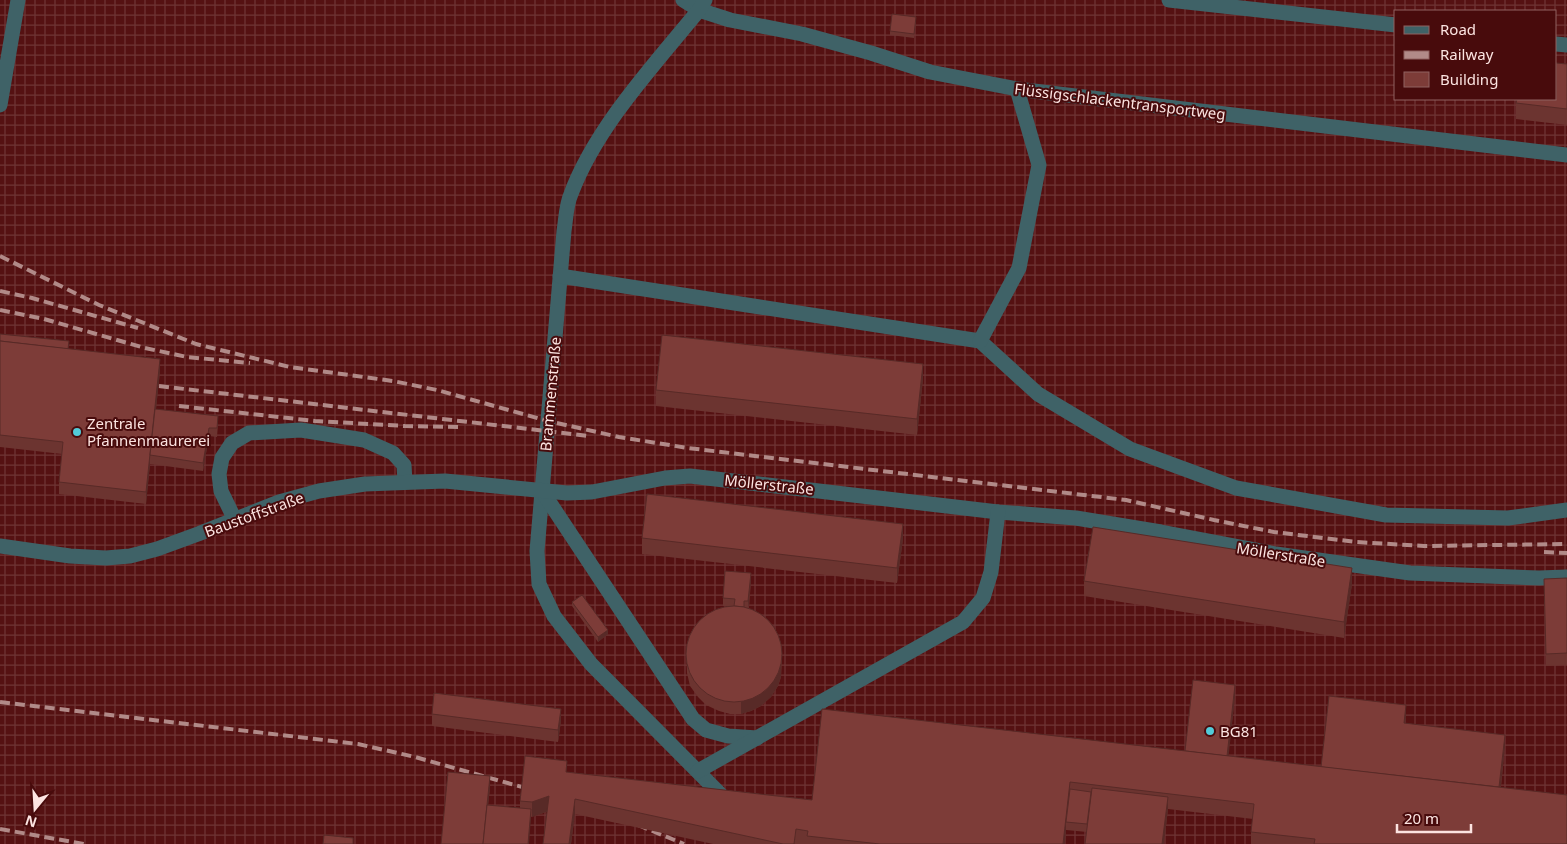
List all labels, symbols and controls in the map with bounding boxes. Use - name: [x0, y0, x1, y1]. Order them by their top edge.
- legend: [1394, 10, 1557, 100]
- text: Road: [1440, 19, 1476, 39]
- text: Railway: [1440, 44, 1494, 64]
- text: Building: [1440, 69, 1498, 89]
- street label: Flüssigschlackentransportweg: [1013, 78, 1227, 124]
- street label: Brammenstraße: [535, 336, 565, 452]
- place label: Zentrale Pfannenmaurerei: [87, 413, 210, 450]
- marker: Zentrale Pfannenmaurerei: [71, 426, 83, 438]
- street label: Möllerstraße: [723, 469, 815, 499]
- street label: Baustoffstraße: [202, 487, 306, 541]
- street label: Möllerstraße: [1235, 537, 1327, 571]
- place label: BG81: [1220, 721, 1258, 741]
- marker: BG81: [1204, 725, 1216, 737]
- north arrow: [10, 784, 60, 834]
- scale bar: [1397, 802, 1471, 834]
- text: 20 m: [1404, 808, 1439, 828]
- text: N: [22, 811, 39, 833]

